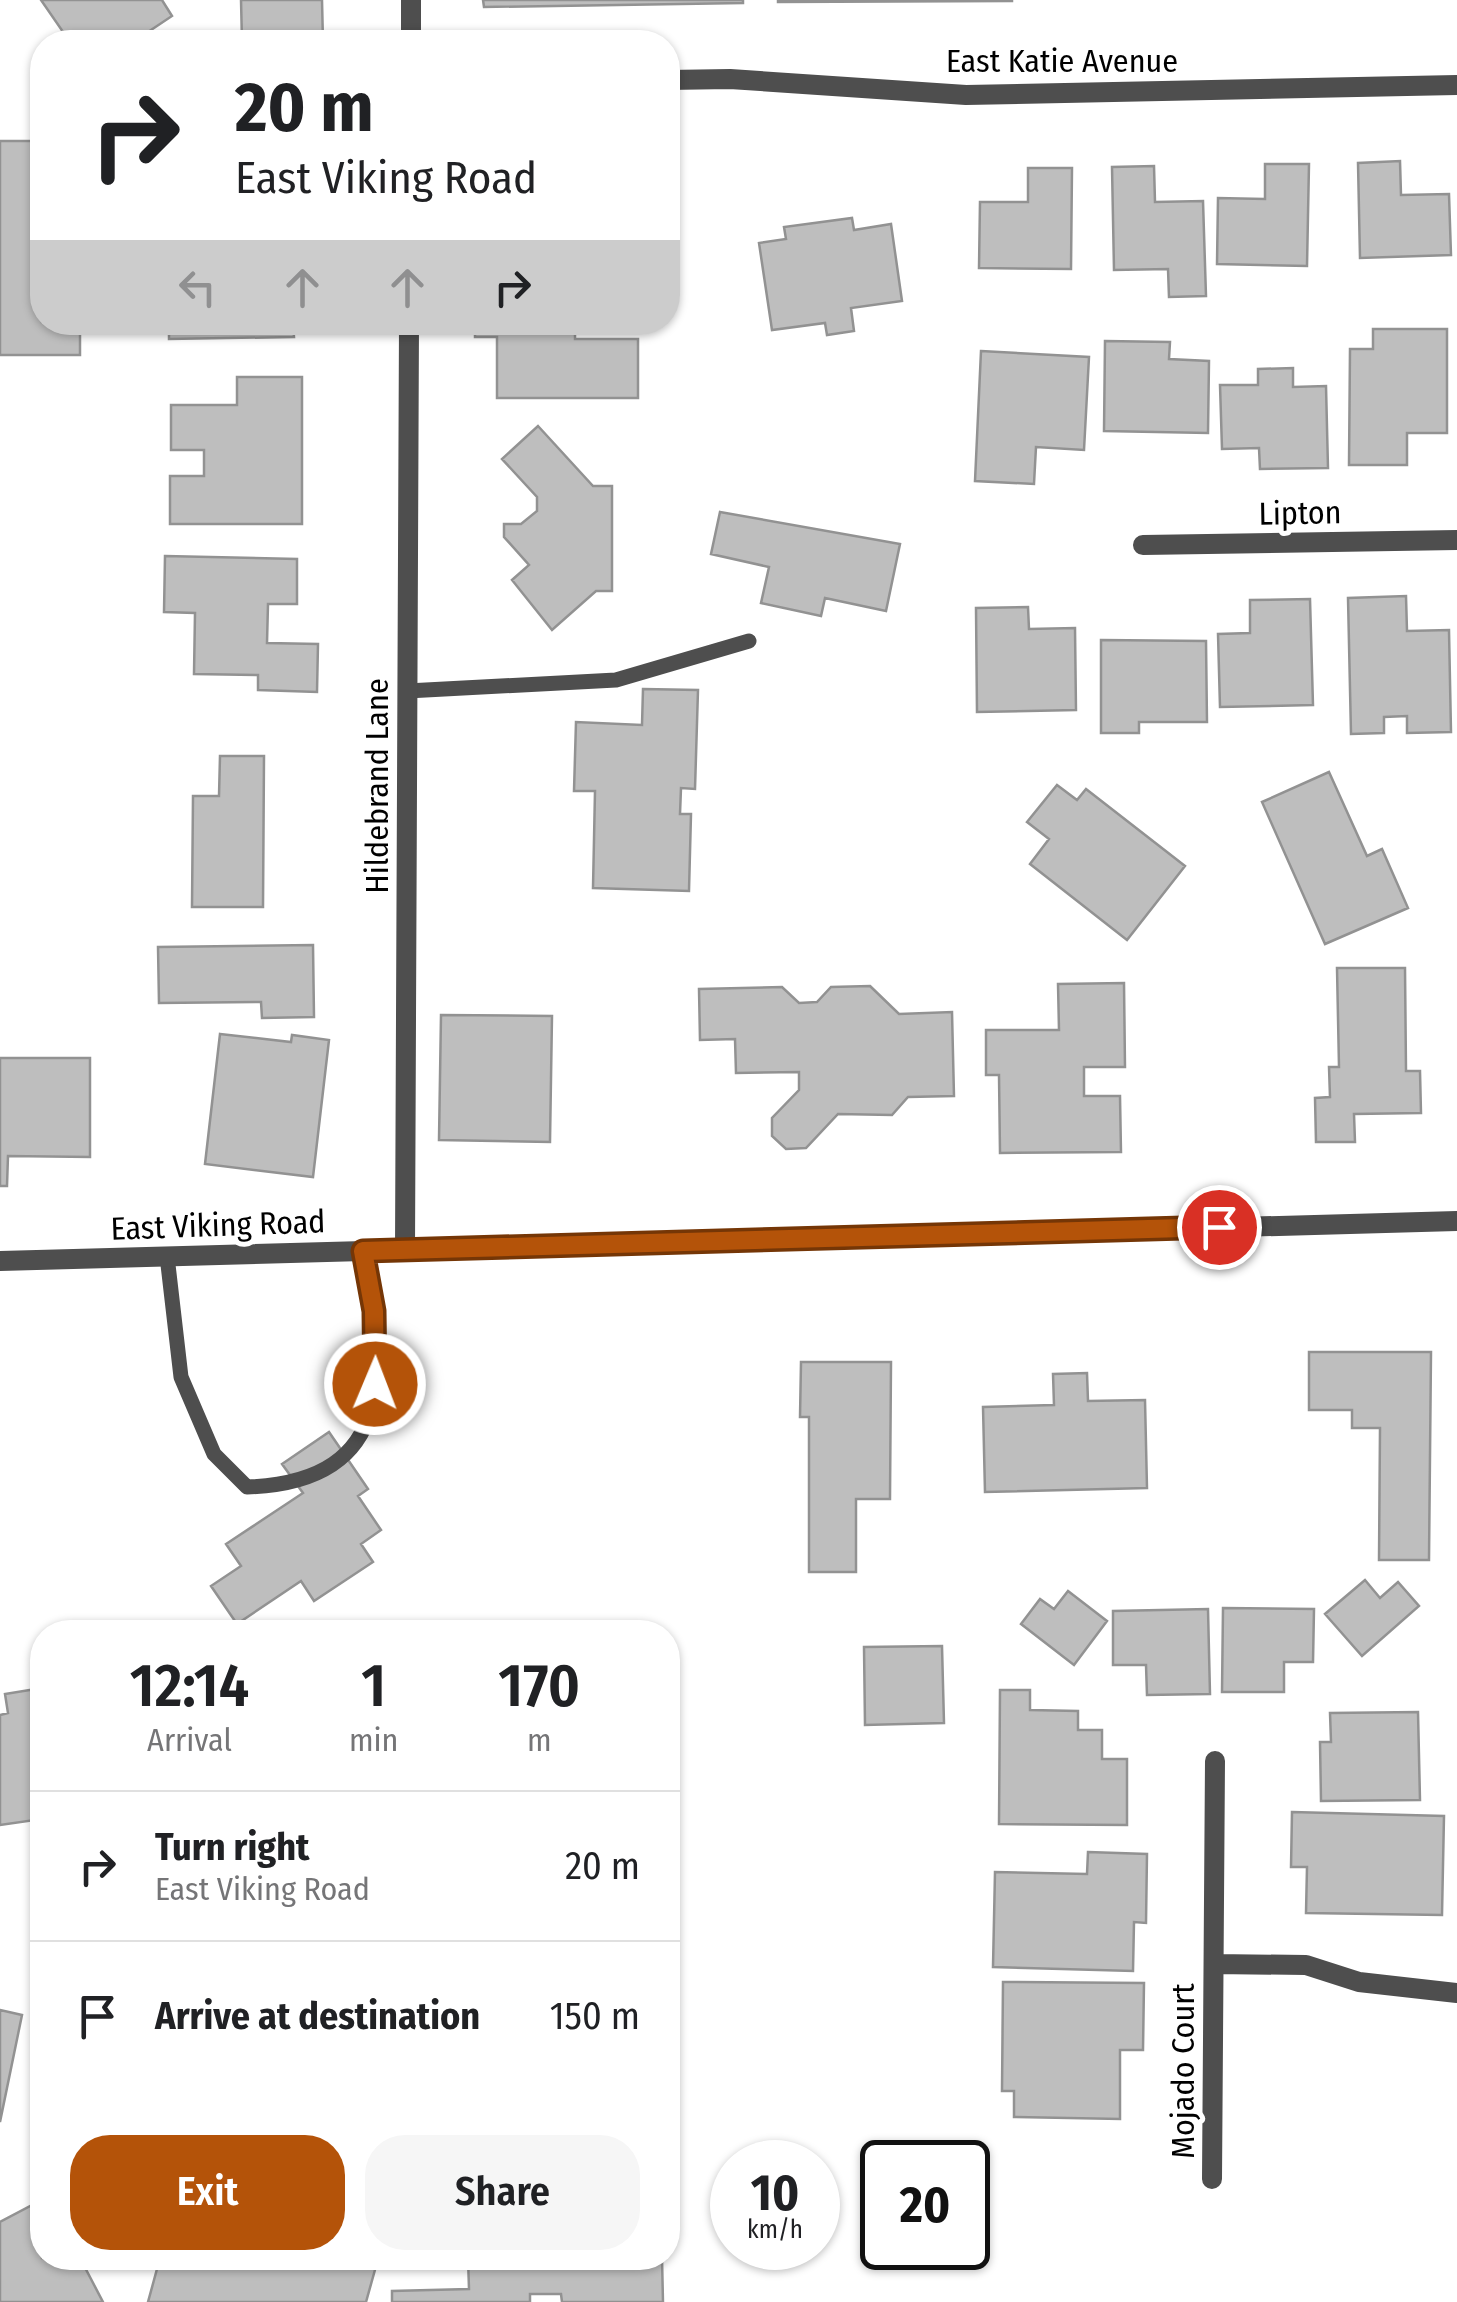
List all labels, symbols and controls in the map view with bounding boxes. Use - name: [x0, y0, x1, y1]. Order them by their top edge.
- street label: East Katie Avenue: [946, 42, 1178, 80]
- text: 20 m: [235, 66, 374, 150]
- icon: right: [70, 70, 200, 200]
- text: East Viking Road: [235, 151, 537, 205]
- icon: left: [170, 260, 225, 315]
- icon: ahead: [275, 260, 330, 315]
- icon: ahead: [380, 260, 435, 315]
- icon: right: [485, 260, 540, 315]
- street label: Lipton: [1258, 493, 1342, 533]
- street label: Hildebrand Lane: [358, 678, 396, 894]
- pin: [1177, 1185, 1262, 1270]
- icon: arrive: [1192, 1200, 1247, 1255]
- street label: East Viking Road: [110, 1202, 326, 1248]
- position arrow: [323, 1332, 427, 1436]
- text: 12:14: [130, 1650, 249, 1722]
- text: 1: [361, 1650, 386, 1722]
- text: 170: [498, 1650, 580, 1722]
- text: Arrival: [147, 1721, 232, 1759]
- text: min: [349, 1721, 398, 1759]
- text: m: [527, 1721, 552, 1759]
- text: Turn right: [155, 1824, 309, 1870]
- icon: right: [70, 1839, 125, 1894]
- text: 20 m: [565, 1843, 640, 1889]
- text: East Viking Road: [155, 1870, 370, 1908]
- street label: Mojado Court: [1164, 1983, 1202, 2159]
- icon: arrive: [70, 1989, 125, 2044]
- text: Arrive at destination: [155, 1993, 480, 2039]
- text: 150 m: [550, 1993, 640, 2039]
- button: Exit: [70, 2135, 345, 2250]
- button: Share: [365, 2135, 640, 2250]
- speed limit sign: 20: [860, 2140, 990, 2270]
- text: 10: [751, 2163, 799, 2223]
- text: km/h: [747, 2215, 803, 2245]

